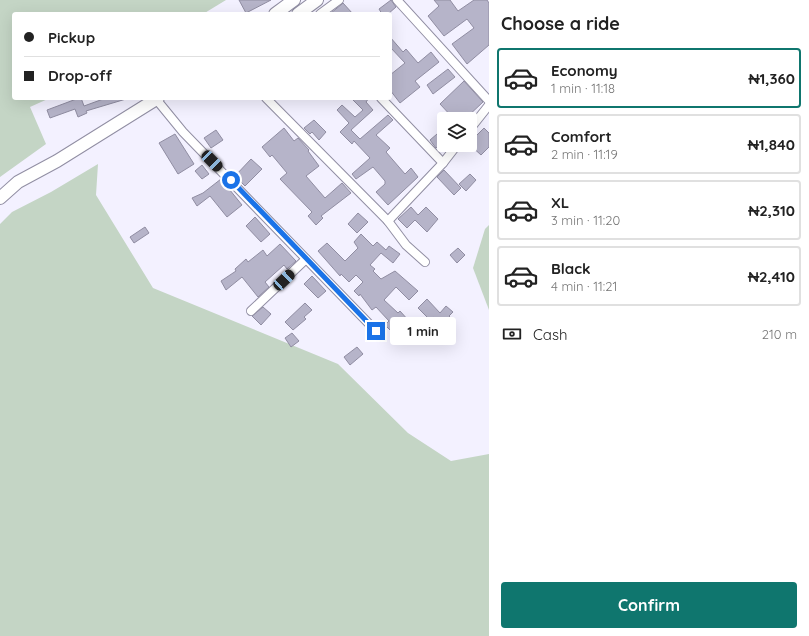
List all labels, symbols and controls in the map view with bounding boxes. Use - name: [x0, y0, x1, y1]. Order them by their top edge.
- text: Choose a ride: [501, 12, 620, 35]
- text: Pickup: [48, 28, 95, 47]
- icon: car: [503, 60, 539, 96]
- text: Economy: [551, 61, 618, 80]
- text: Drop-off: [48, 66, 112, 85]
- text: ₦1,360: [748, 69, 795, 88]
- text: 1 min · 11:18: [551, 80, 615, 96]
- map controls: [437, 112, 477, 152]
- button: layers: [437, 112, 477, 152]
- icon: car: [503, 126, 539, 162]
- text: Comfort: [551, 127, 612, 146]
- text: ₦1,840: [748, 135, 795, 154]
- text: 2 min · 11:19: [551, 146, 618, 162]
- car: [199, 148, 225, 174]
- route start: [222, 171, 240, 189]
- icon: car: [503, 192, 539, 228]
- text: XL: [551, 193, 569, 212]
- text: ₦2,310: [748, 201, 795, 220]
- text: 3 min · 11:20: [551, 212, 620, 228]
- icon: car: [503, 258, 539, 294]
- text: Black: [551, 259, 591, 278]
- car: [271, 267, 297, 293]
- text: ₦2,410: [748, 267, 795, 286]
- text: 4 min · 11:21: [551, 278, 617, 294]
- callout: 1 min: [390, 317, 456, 345]
- route end: [367, 322, 385, 340]
- text: 1 min: [407, 323, 439, 339]
- icon: cash: [501, 323, 523, 345]
- text: Cash: [533, 325, 567, 344]
- text: 210 m: [762, 326, 797, 342]
- button: Confirm: [501, 582, 797, 628]

